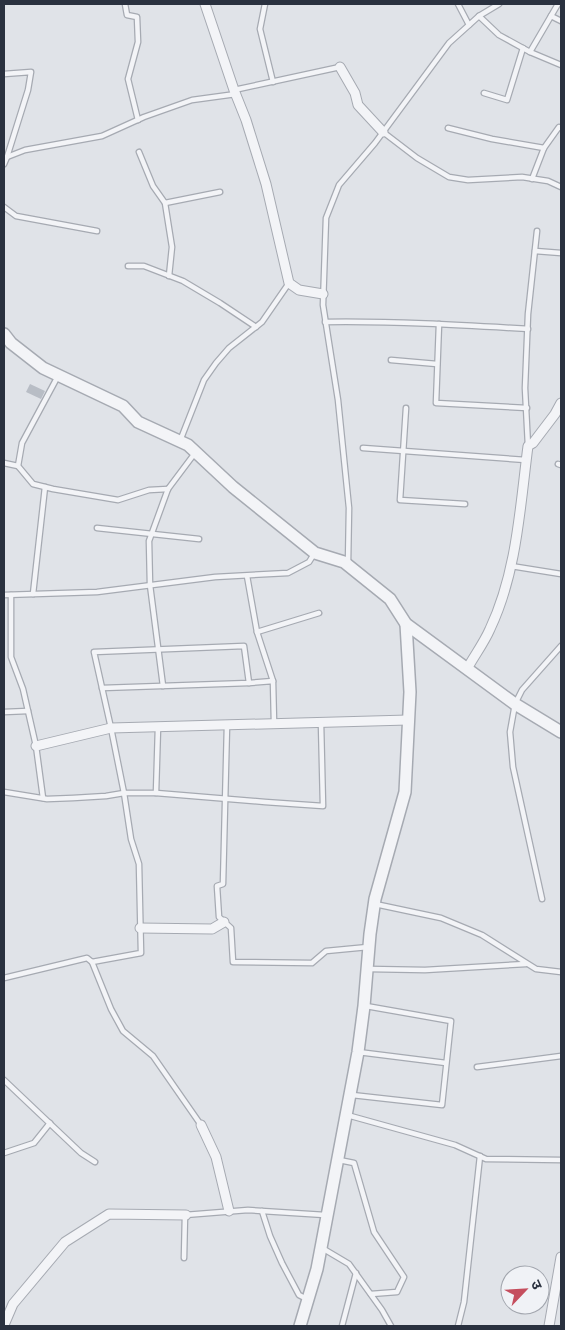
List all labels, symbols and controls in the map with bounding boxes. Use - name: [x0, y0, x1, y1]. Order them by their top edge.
- north arrow: [500, 1265, 550, 1315]
- text: उ: [528, 1277, 547, 1292]

